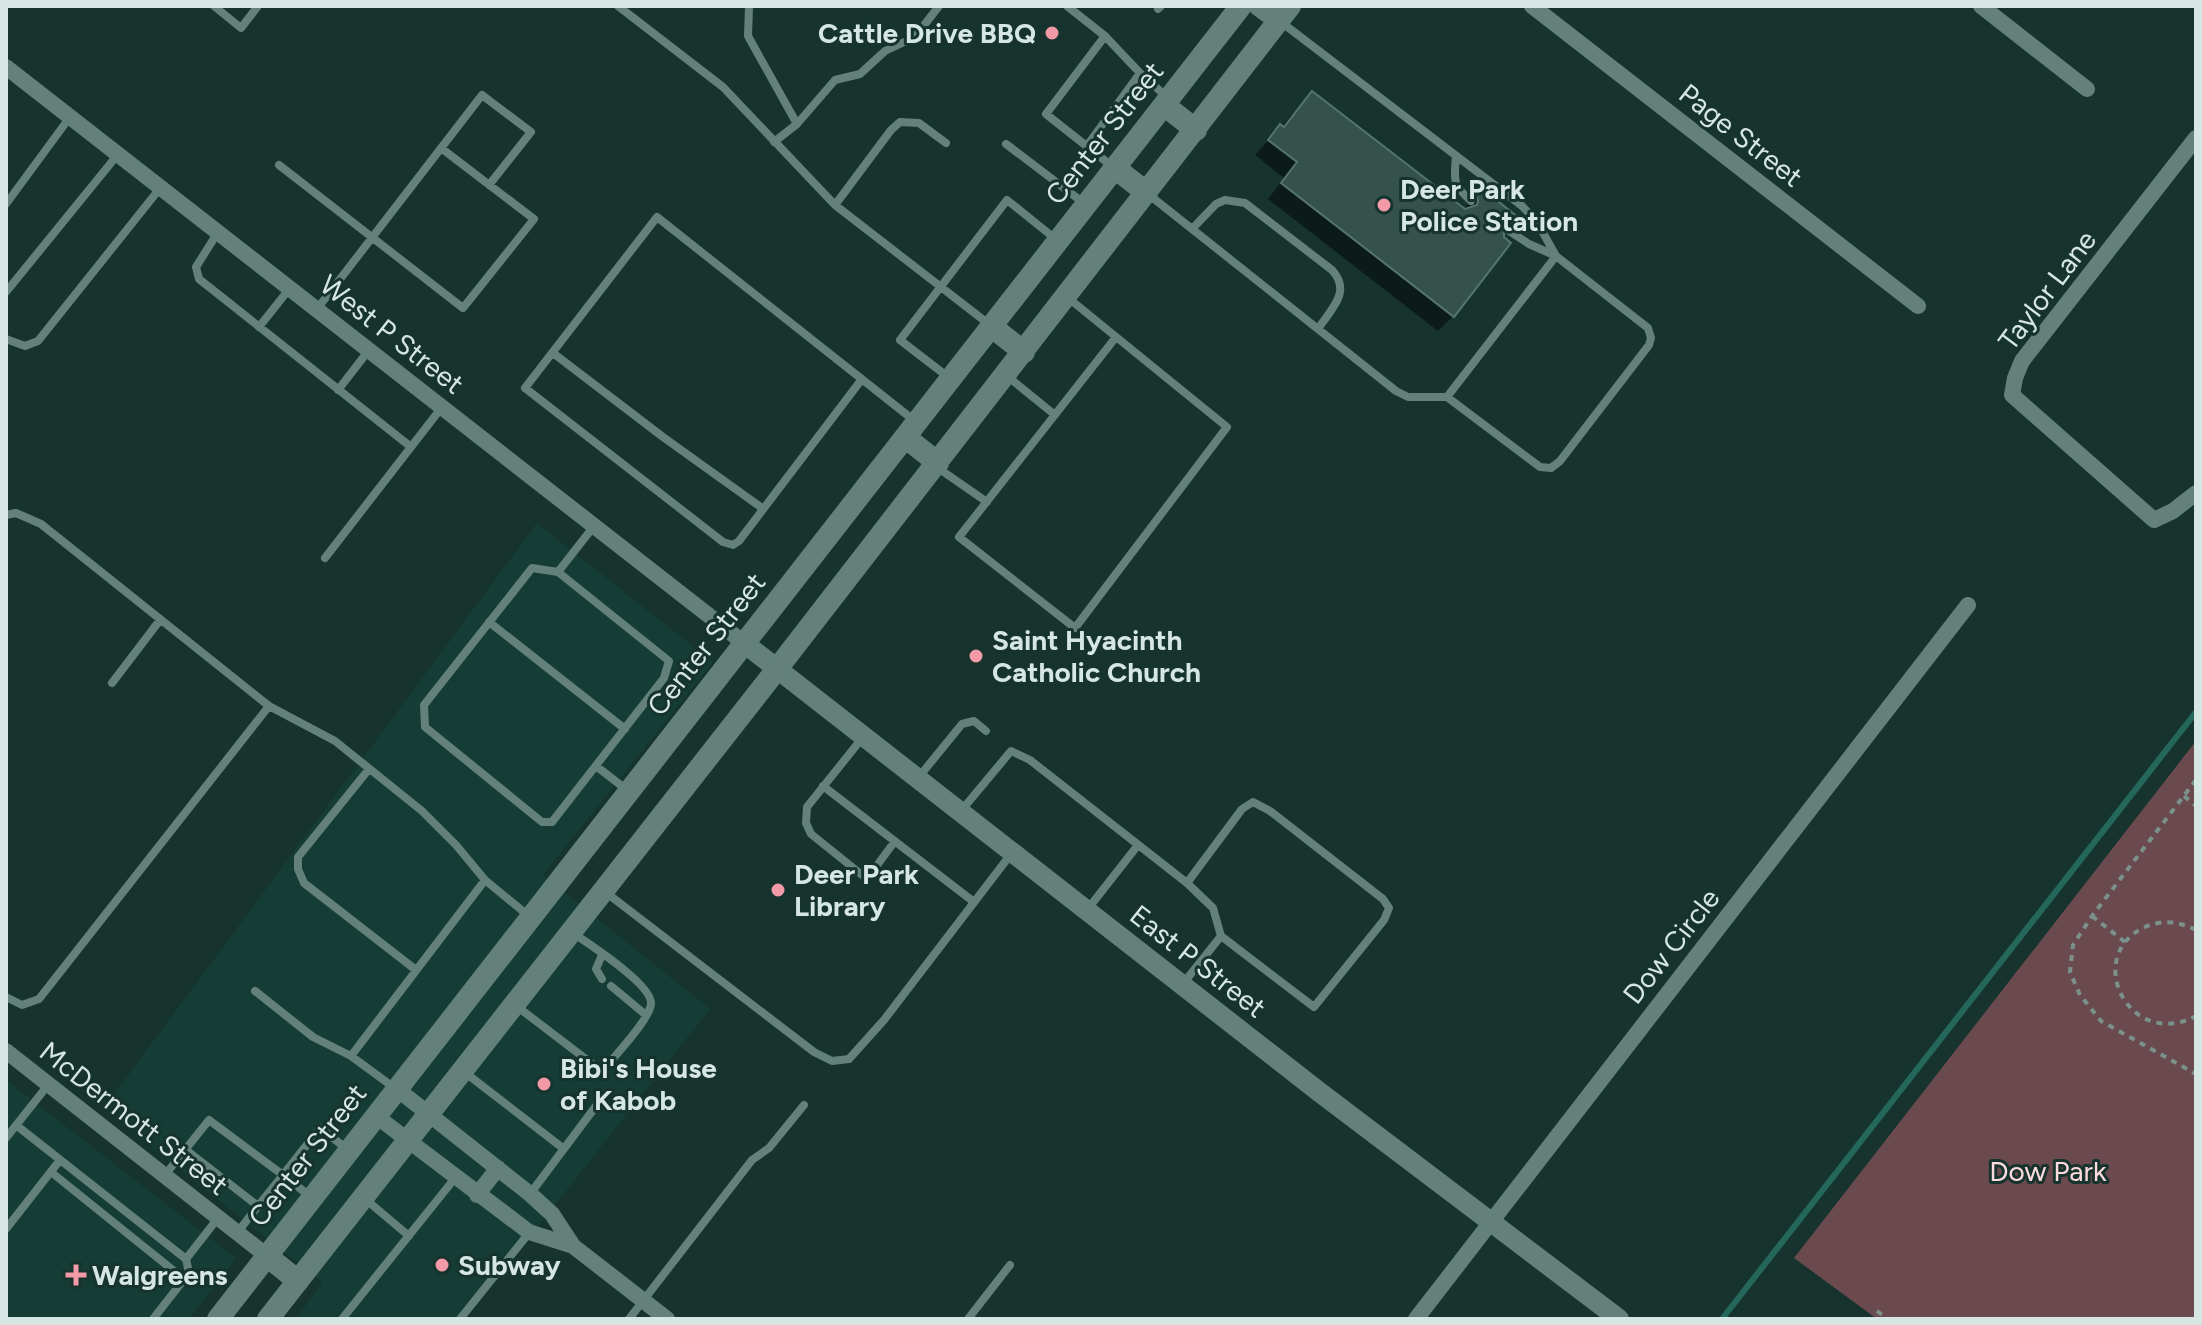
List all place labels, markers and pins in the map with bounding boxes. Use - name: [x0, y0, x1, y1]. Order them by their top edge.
- place label: Cattle Drive BBQ: [818, 16, 1036, 50]
- marker: Cattle Drive BBQ: [1043, 24, 1061, 42]
- place label: Deer Park Police Station: [1400, 172, 1578, 238]
- marker: Deer Park Police Station: [1375, 196, 1393, 214]
- place label: Saint Hyacinth Catholic Church: [992, 623, 1201, 689]
- marker: Saint Hyacinth Catholic Church: [967, 647, 985, 665]
- place label: Deer Park Library: [794, 857, 919, 923]
- marker: Deer Park Library: [769, 881, 787, 899]
- place label: Bibi's House of Kabob: [560, 1051, 717, 1117]
- marker: Bibi's House of Kabob: [535, 1075, 553, 1093]
- place label: Subway: [458, 1248, 561, 1282]
- marker: Subway: [433, 1256, 451, 1274]
- place label: Walgreens: [92, 1258, 228, 1292]
- marker: Walgreens: [67, 1266, 85, 1284]

